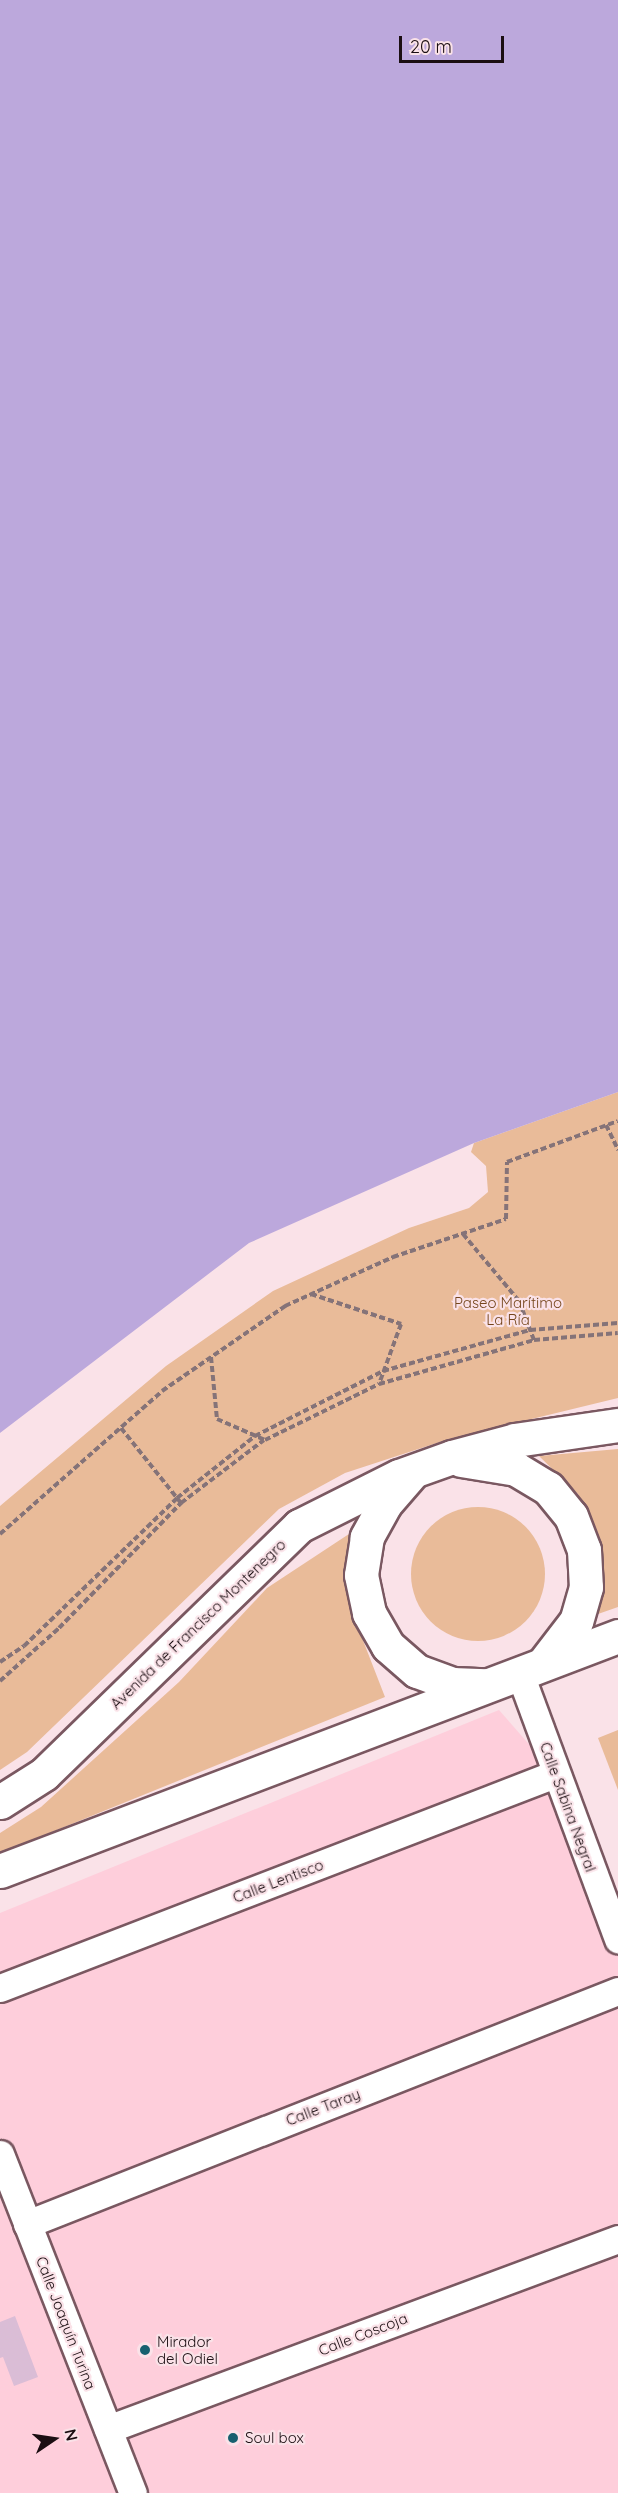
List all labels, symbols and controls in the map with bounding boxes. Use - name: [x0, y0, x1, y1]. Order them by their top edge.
- scale bar: [402, 24, 507, 62]
- text: 20 m: [410, 35, 452, 58]
- park label: Paseo Marítimo La Ría: [454, 1293, 562, 1328]
- street label: Avenida de Francisco Montenegro: [107, 1535, 289, 1713]
- street label: Calle Sabina Negral: [536, 1740, 600, 1874]
- street label: Calle Lentisco: [230, 1855, 326, 1907]
- street label: Calle Taray: [283, 2085, 363, 2129]
- street label: Calle Joaquín Turina: [32, 2254, 100, 2392]
- street label: Calle Coscoja: [316, 2309, 410, 2359]
- place label: Mirador del Odiel: [157, 2332, 218, 2367]
- marker: Mirador del Odiel: [138, 2343, 152, 2357]
- north arrow: [24, 2409, 84, 2469]
- text: N: [60, 2427, 83, 2443]
- place label: Soul box: [245, 2429, 304, 2447]
- marker: Soul box: [226, 2431, 240, 2445]

